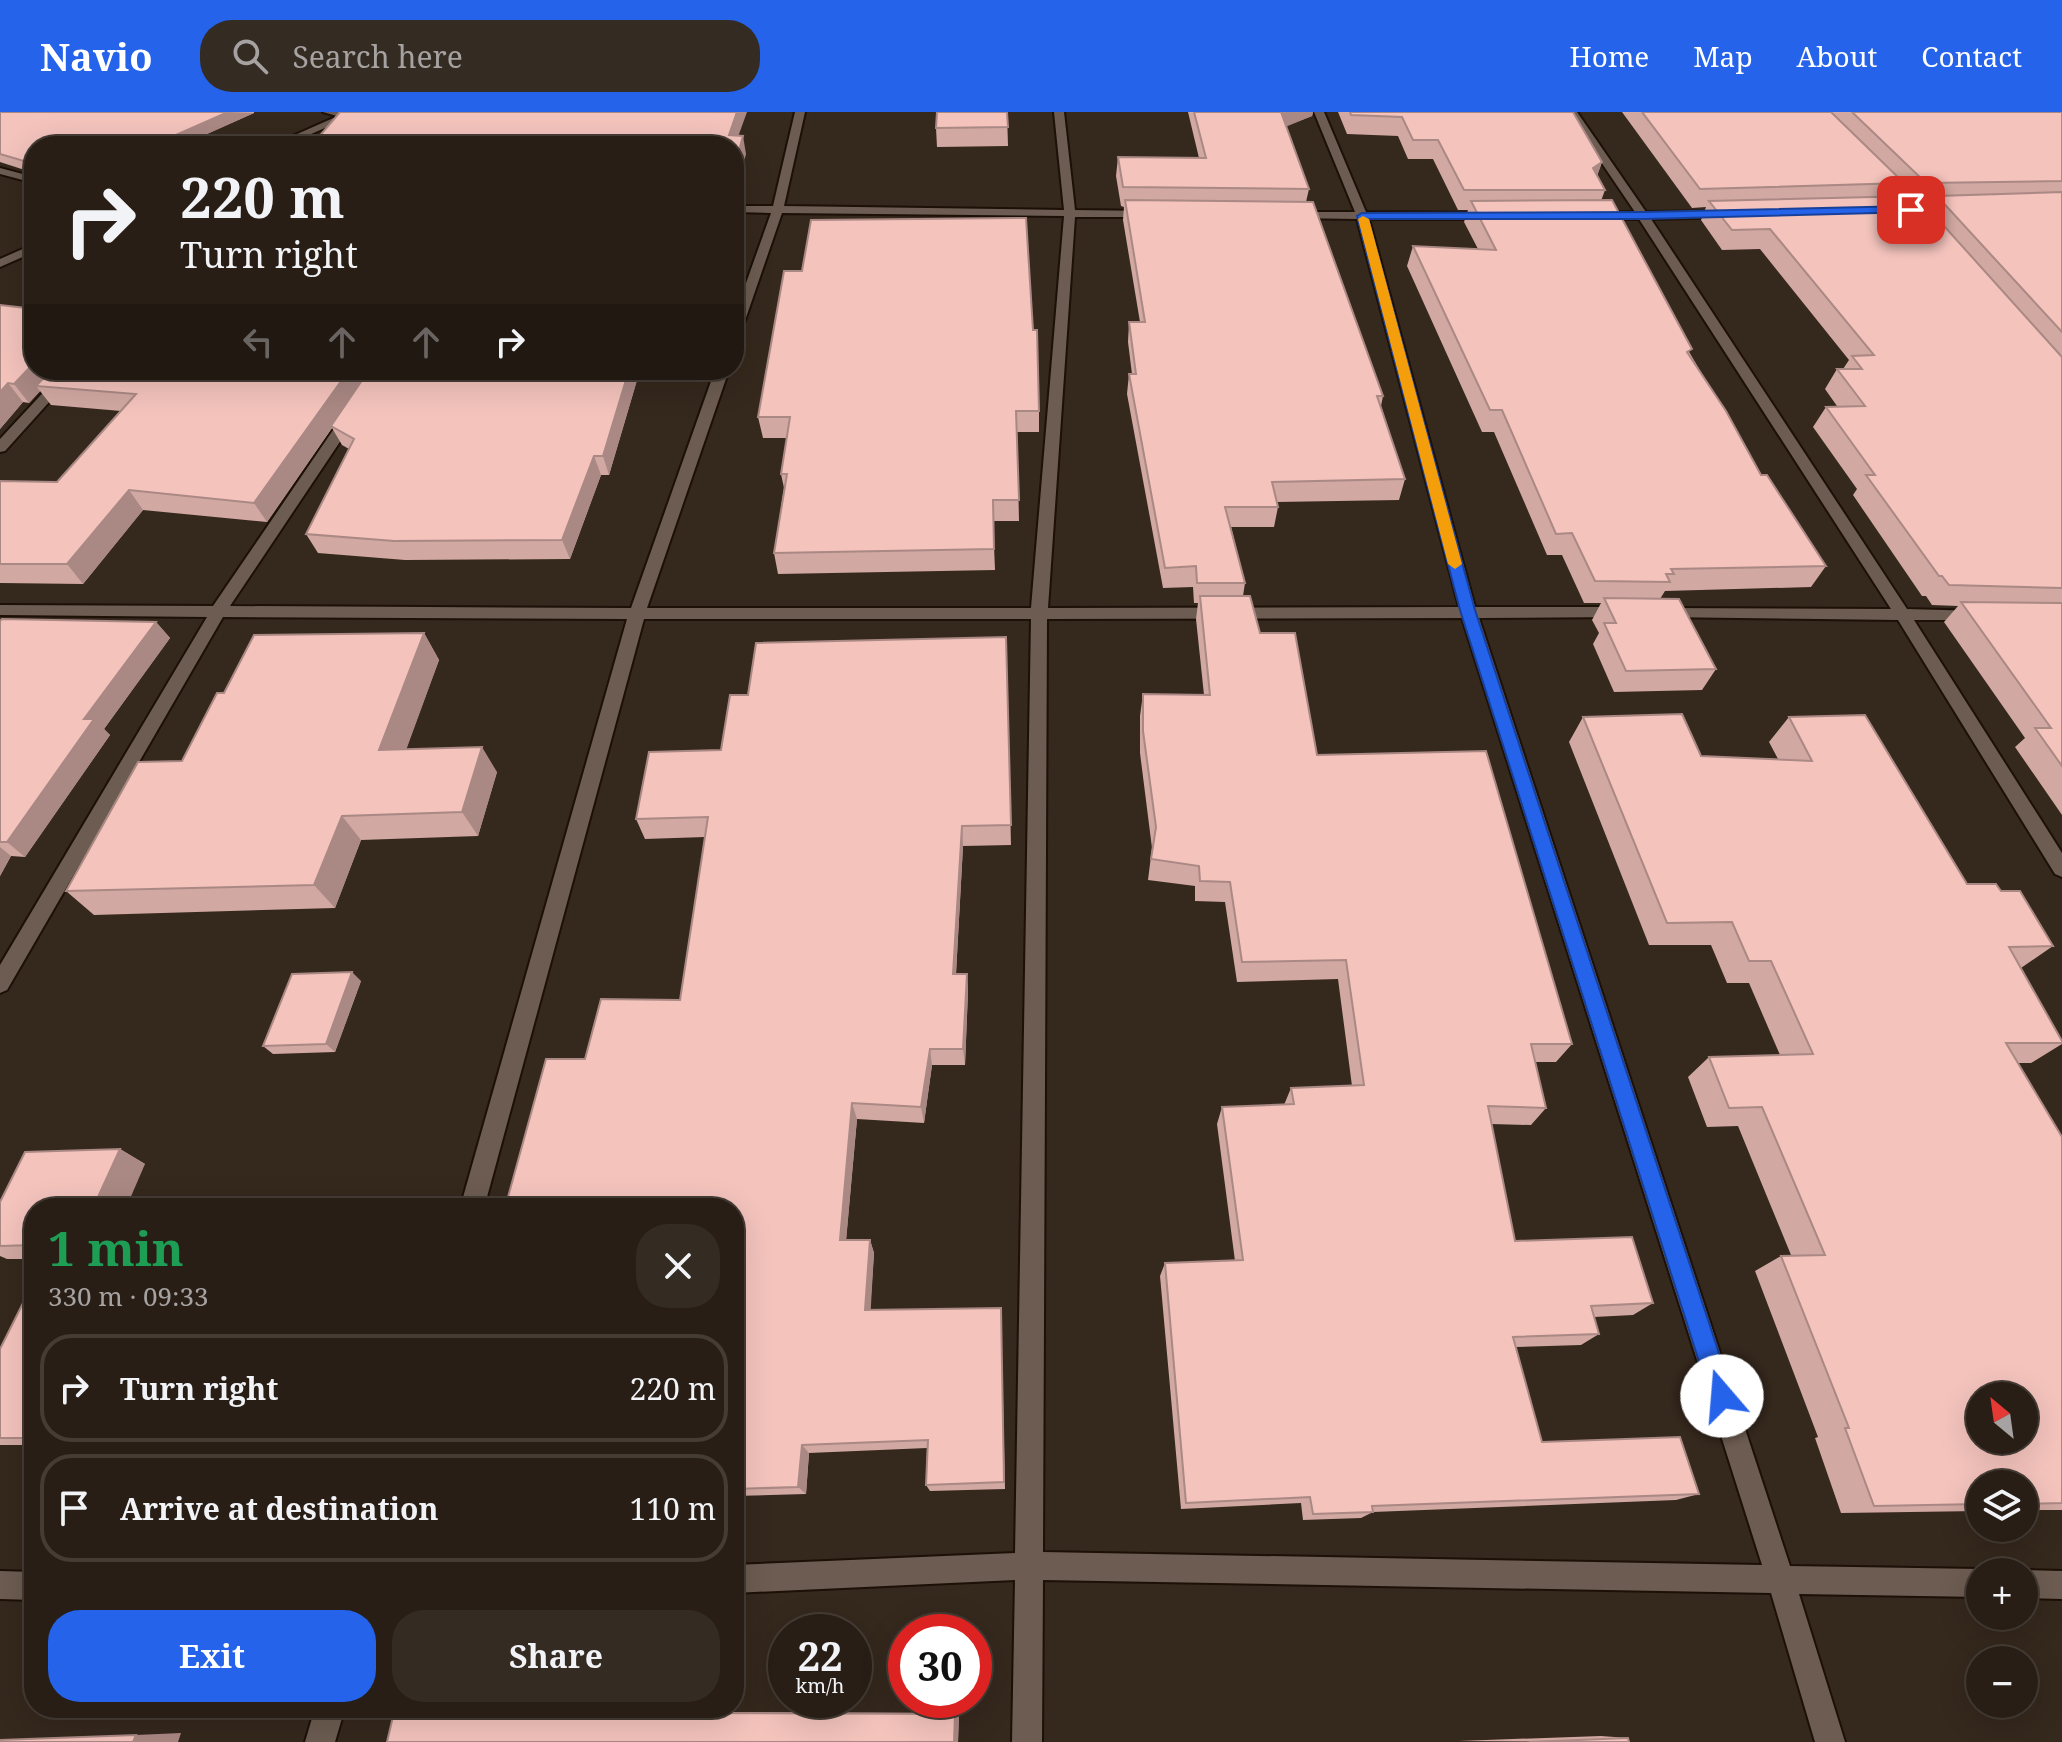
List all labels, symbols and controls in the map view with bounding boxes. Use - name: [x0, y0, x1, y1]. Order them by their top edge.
- search box: [200, 20, 760, 92]
- text: Navio: [40, 30, 152, 82]
- icon: search: [228, 34, 272, 78]
- text: Search here: [292, 36, 463, 77]
- text: Home: [1570, 37, 1649, 75]
- text: Map: [1693, 37, 1753, 75]
- text: About: [1797, 37, 1877, 75]
- text: Contact: [1921, 37, 2022, 75]
- text: 220 m: [180, 158, 345, 234]
- icon: right: [48, 168, 152, 272]
- pin: [1877, 176, 1945, 244]
- icon: arrive: [1889, 188, 1933, 232]
- text: Turn right: [180, 230, 358, 279]
- icon: left: [236, 320, 280, 364]
- icon: ahead: [320, 320, 364, 364]
- icon: ahead: [404, 320, 448, 364]
- icon: right: [488, 320, 532, 364]
- text: 1 min: [48, 1215, 184, 1280]
- button: close: [636, 1224, 720, 1308]
- text: 330 m · 09:33: [48, 1278, 209, 1314]
- position arrow: [1680, 1354, 1764, 1438]
- icon: right: [52, 1366, 96, 1410]
- text: Turn right: [120, 1368, 278, 1409]
- text: 220 m: [630, 1368, 716, 1409]
- north arrow: [1966, 1382, 2038, 1454]
- map controls: [1966, 1382, 2038, 1718]
- button: layers: [1966, 1470, 2038, 1542]
- icon: arrive: [52, 1486, 96, 1530]
- text: Arrive at destination: [120, 1488, 439, 1529]
- text: 110 m: [630, 1488, 716, 1529]
- button: +: [1966, 1558, 2038, 1630]
- button: Exit: [48, 1610, 376, 1702]
- button: Share: [392, 1610, 720, 1702]
- speed limit sign: 30: [888, 1614, 992, 1718]
- text: 22: [797, 1628, 843, 1683]
- button: −: [1966, 1646, 2038, 1718]
- text: km/h: [795, 1672, 845, 1699]

